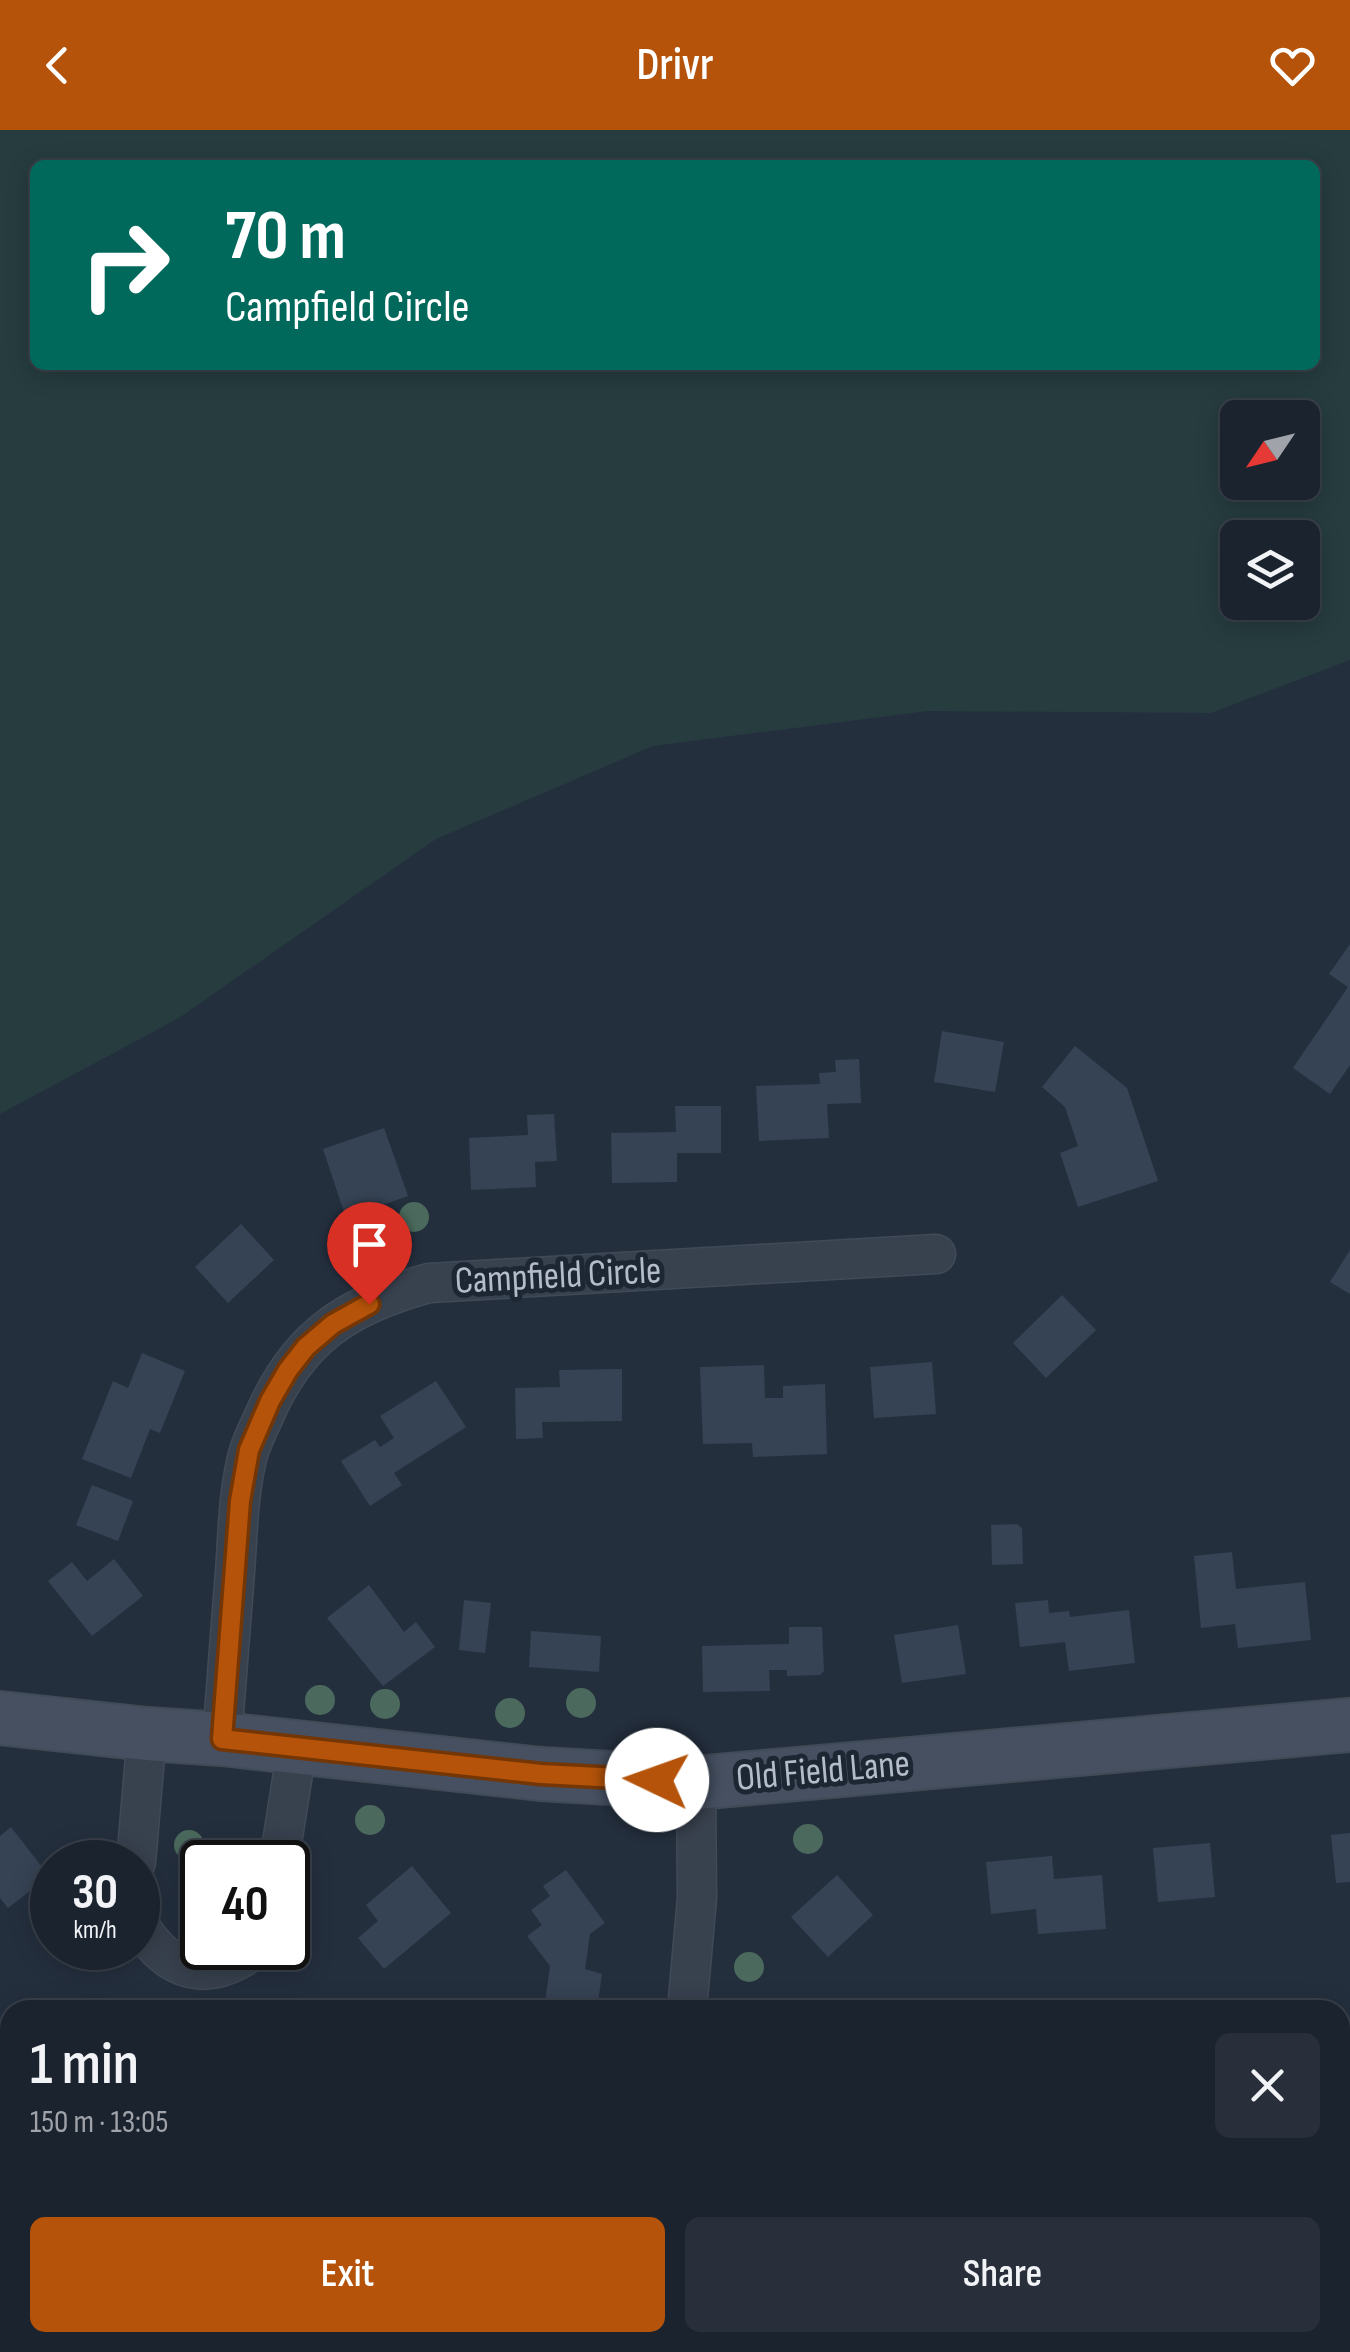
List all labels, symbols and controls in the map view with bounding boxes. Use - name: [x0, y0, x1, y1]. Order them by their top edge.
- icon: back: [30, 38, 85, 93]
- text: Drivr: [637, 38, 713, 93]
- icon: heart: [1265, 38, 1320, 93]
- text: 70 m: [225, 195, 346, 279]
- icon: right: [60, 200, 190, 330]
- text: Campfield Circle: [225, 280, 470, 335]
- north arrow: [1220, 400, 1320, 500]
- map controls: [1220, 400, 1320, 620]
- button: layers: [1220, 520, 1320, 620]
- pin: [327, 1202, 412, 1305]
- icon: arrive: [342, 1217, 397, 1272]
- street label: Campfield Circle: [454, 1248, 662, 1304]
- position arrow: [605, 1728, 709, 1832]
- street label: Old Field Lane: [734, 1741, 912, 1801]
- speed limit sign: 40: [180, 1840, 310, 1970]
- text: 30: [72, 1863, 118, 1923]
- text: km/h: [73, 1915, 117, 1946]
- text: 1 min: [30, 2029, 139, 2101]
- button: close: [1215, 2033, 1320, 2138]
- text: 150 m · 13:05: [30, 2103, 168, 2142]
- button: Exit: [30, 2217, 665, 2332]
- button: Share: [685, 2217, 1320, 2332]

